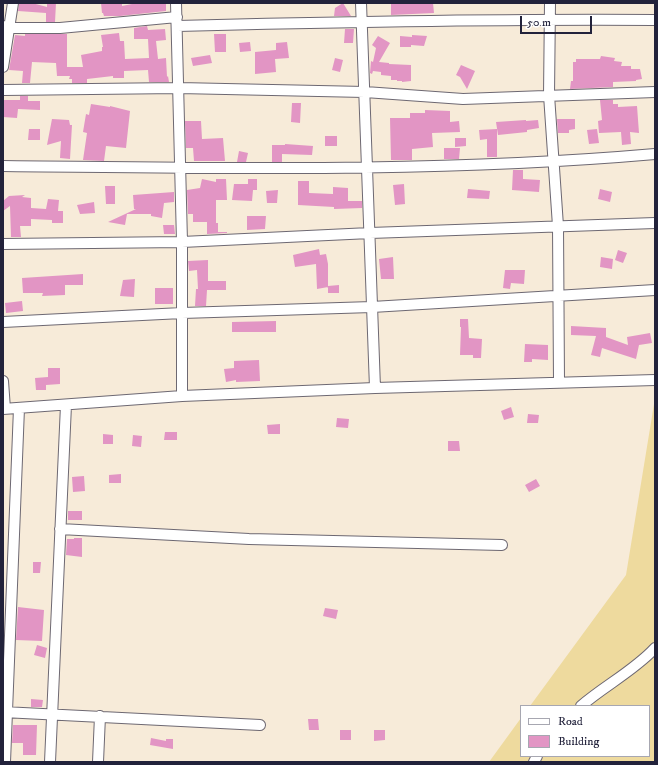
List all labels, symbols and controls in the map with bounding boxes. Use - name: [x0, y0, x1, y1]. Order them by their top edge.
- scale bar: [522, 8, 594, 34]
- text: 50 m: [527, 15, 551, 30]
- legend: [520, 705, 650, 757]
- text: Road: [558, 714, 583, 729]
- text: Building: [558, 734, 599, 749]

